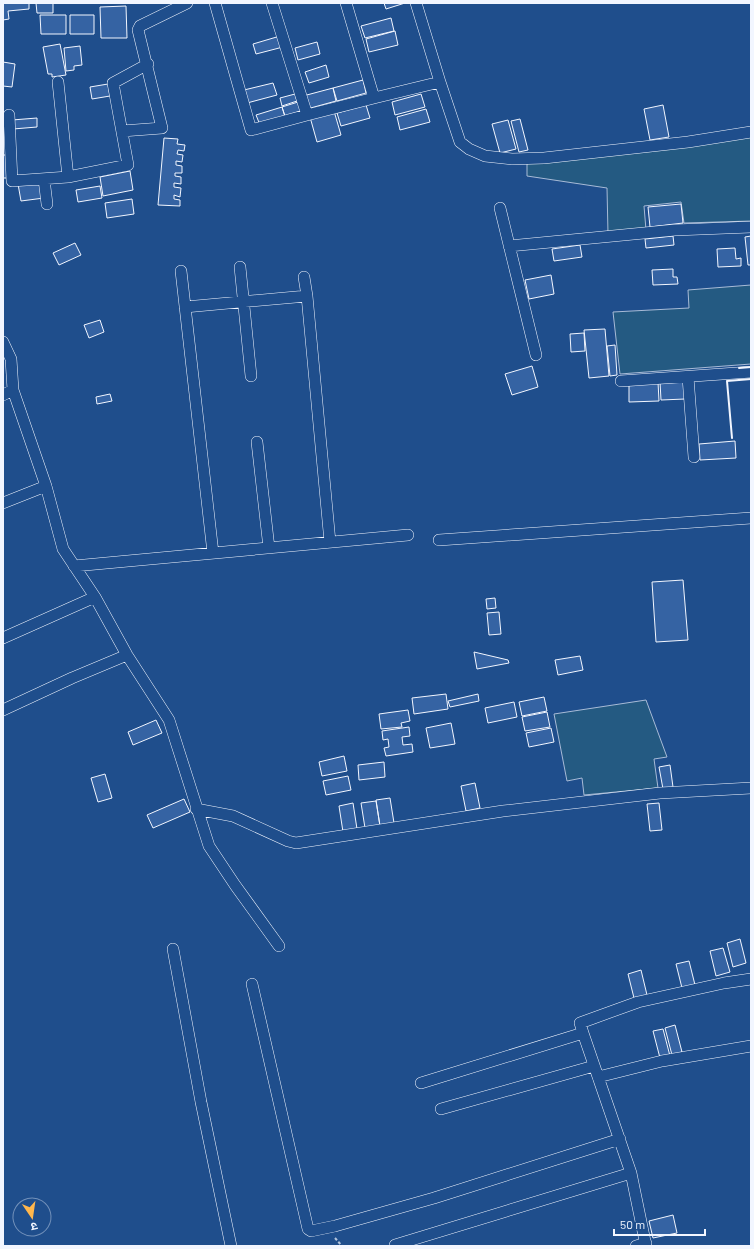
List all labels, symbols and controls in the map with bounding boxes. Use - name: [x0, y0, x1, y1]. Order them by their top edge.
- north arrow: [12, 1197, 52, 1237]
- scale bar: [614, 1211, 705, 1237]
- text: 50 m: [620, 1217, 645, 1231]
- text: उ: [29, 1220, 39, 1234]

